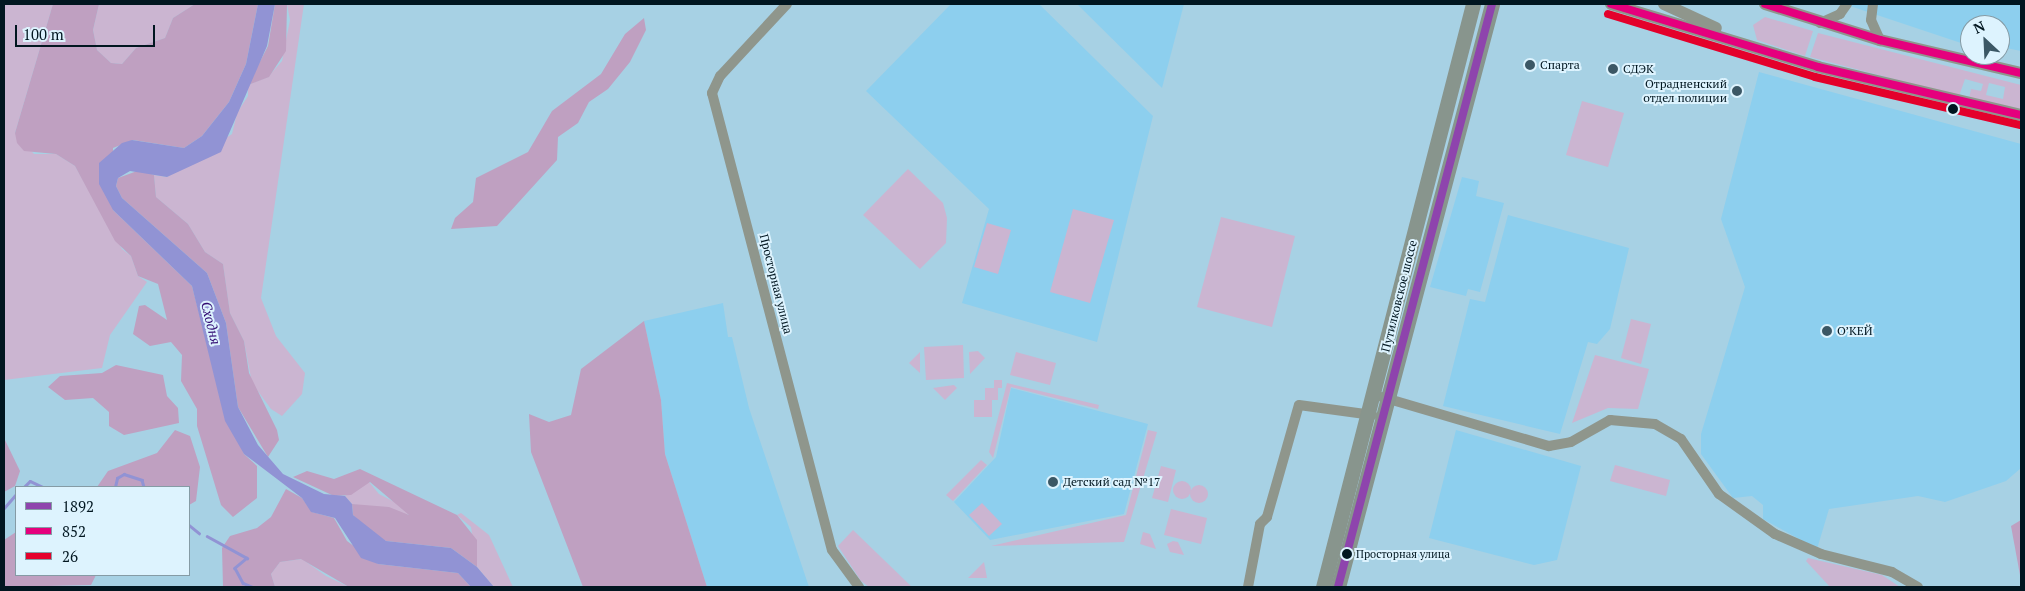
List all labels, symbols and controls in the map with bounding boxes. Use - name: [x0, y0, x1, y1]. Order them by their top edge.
- scale bar: [18, 15, 158, 47]
- north arrow: [1960, 15, 2010, 65]
- text: N: [1970, 16, 1988, 38]
- text: 100 m: [23, 24, 64, 44]
- place label: Спарта: [1540, 58, 1580, 72]
- marker: Спарта: [1524, 59, 1536, 71]
- place label: СДЭК: [1623, 62, 1654, 76]
- marker: СДЭК: [1607, 63, 1619, 75]
- place label: Отрадненский отдел полиции: [1643, 77, 1727, 105]
- marker: Отрадненский отдел полиции: [1731, 85, 1743, 97]
- unlabelled marker: [1948, 104, 1958, 114]
- street label: Просторная улица: [757, 232, 795, 336]
- street label: Путилковское шоссе: [1378, 239, 1420, 353]
- water label: Сходня: [198, 300, 224, 346]
- place label: О’КЕЙ: [1837, 324, 1873, 338]
- marker: О’КЕЙ: [1821, 325, 1833, 337]
- place label: Детский сад №17: [1063, 475, 1160, 489]
- marker: Детский сад №17: [1047, 476, 1059, 488]
- legend: [15, 486, 190, 576]
- text: 1892: [62, 496, 94, 516]
- text: 852: [62, 521, 86, 541]
- text: 26: [62, 546, 78, 566]
- place label: Просторная улица: [1356, 547, 1450, 561]
- marker: Просторная улица: [1342, 549, 1352, 559]

